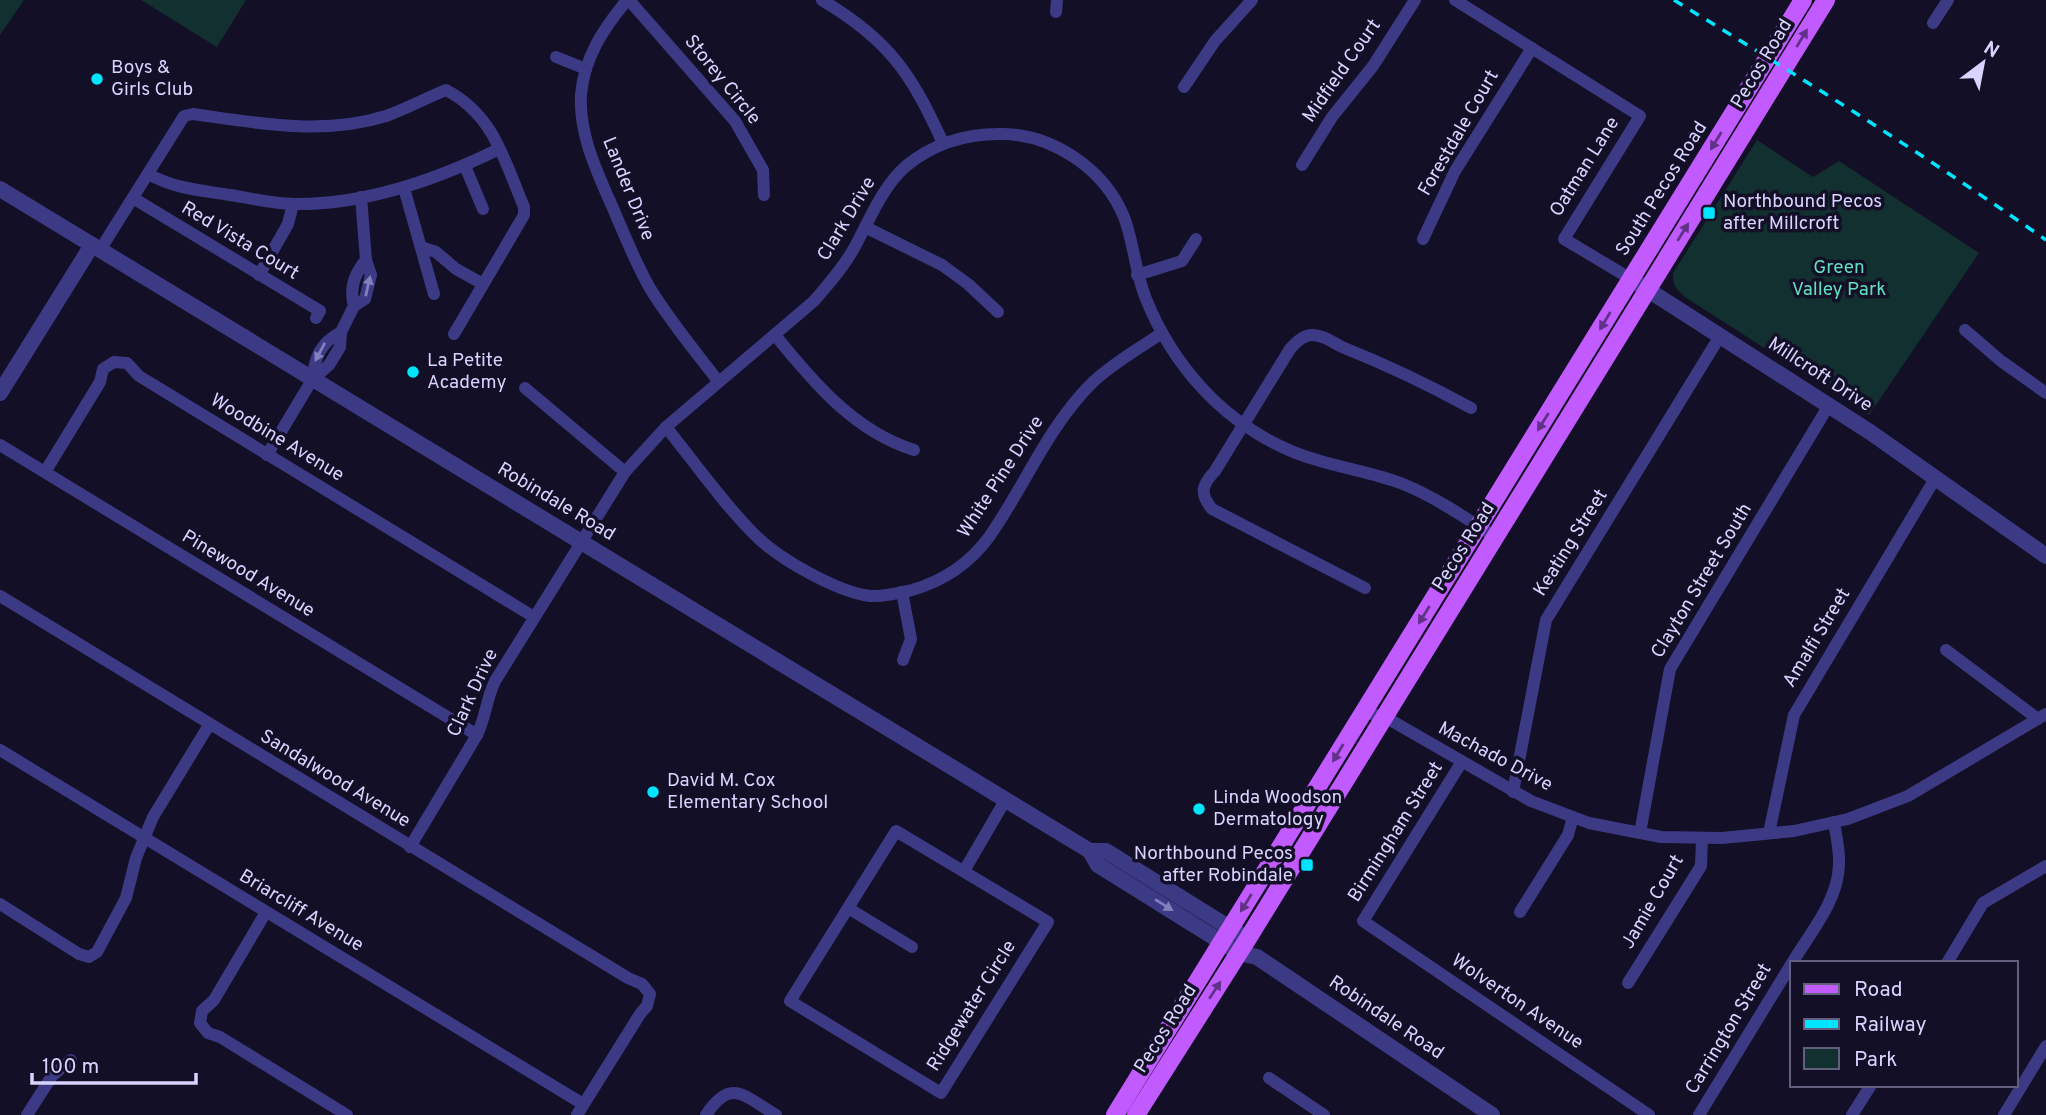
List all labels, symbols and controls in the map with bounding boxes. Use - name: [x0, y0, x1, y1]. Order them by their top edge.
- street label: Midfield Court: [1297, 15, 1387, 127]
- street label: Pecos Road: [1726, 15, 1798, 113]
- one-way arrow: [1796, 28, 1809, 47]
- north arrow: [1948, 28, 2018, 98]
- street label: Storey Circle: [678, 30, 766, 130]
- text: N: [1979, 36, 2003, 64]
- place label: Boys & Girls Club: [111, 56, 193, 102]
- street label: Forestdale Court: [1413, 66, 1505, 200]
- marker: Boys & Girls Club: [89, 71, 105, 87]
- street label: Oatman Lane: [1545, 113, 1625, 221]
- street label: South Pecos Road: [1611, 117, 1713, 261]
- one-way arrow: [1710, 132, 1722, 151]
- street label: Lander Drive: [596, 134, 660, 244]
- street label: Clark Drive: [812, 172, 882, 266]
- place label: Northbound Pecos after Millcroft: [1723, 190, 1882, 236]
- street label: Red Vista Court: [177, 196, 303, 286]
- marker: Northbound Pecos after Millcroft: [1701, 205, 1717, 221]
- one-way arrow: [1677, 222, 1690, 241]
- park label: Green Valley Park: [1792, 256, 1886, 302]
- one-way arrow: [363, 274, 374, 296]
- one-way arrow: [1599, 312, 1612, 331]
- street label: Millcroft Drive: [1763, 332, 1877, 418]
- one-way arrow: [315, 342, 327, 362]
- place label: La Petite Academy: [427, 349, 507, 395]
- marker: La Petite Academy: [405, 364, 421, 380]
- street label: Woodbine Avenue: [206, 389, 348, 487]
- street label: White Pine Drive: [953, 411, 1049, 543]
- one-way arrow: [1537, 412, 1550, 431]
- street label: Robindale Road: [493, 457, 619, 547]
- street label: Keating Street: [1529, 485, 1613, 601]
- street label: Pecos Road: [1427, 498, 1501, 596]
- street label: Clayton Street South: [1646, 499, 1758, 663]
- street label: Pinewood Avenue: [177, 525, 319, 623]
- street label: Amalfi Street: [1778, 584, 1856, 692]
- one-way arrow: [1417, 605, 1430, 625]
- street label: Clark Drive: [442, 645, 504, 741]
- street label: Machado Drive: [1434, 717, 1556, 797]
- street label: Sandalwood Avenue: [255, 725, 415, 833]
- one-way arrow: [1332, 744, 1345, 763]
- street label: Birmingham Street: [1343, 757, 1449, 907]
- place label: David M. Cox Elementary School: [667, 769, 828, 815]
- marker: David M. Cox Elementary School: [645, 784, 661, 800]
- place label: Linda Woodson Dermatology: [1213, 786, 1342, 832]
- marker: Linda Woodson Dermatology: [1191, 801, 1207, 817]
- place label: Northbound Pecos after Robindale: [1134, 842, 1293, 888]
- street label: Jamie Court: [1616, 851, 1690, 953]
- marker: Northbound Pecos after Robindale: [1299, 857, 1315, 873]
- street label: Briarcliff Avenue: [234, 864, 368, 958]
- one-way arrow: [1240, 893, 1252, 912]
- one-way arrow: [1154, 898, 1173, 911]
- street label: Ridgewater Circle: [922, 936, 1022, 1076]
- street label: Wolverton Avenue: [1446, 949, 1588, 1055]
- street label: Carrington Street: [1680, 959, 1778, 1099]
- legend: [1790, 961, 2018, 1087]
- street label: Robindale Road: [1324, 971, 1448, 1065]
- text: Road: [1854, 977, 1903, 1004]
- street label: Pecos Road: [1129, 980, 1203, 1078]
- one-way arrow: [1209, 980, 1222, 1000]
- text: Railway: [1854, 1012, 1927, 1039]
- scale bar: [32, 1042, 196, 1086]
- text: Park: [1854, 1047, 1897, 1074]
- text: 100 m: [42, 1054, 99, 1081]

